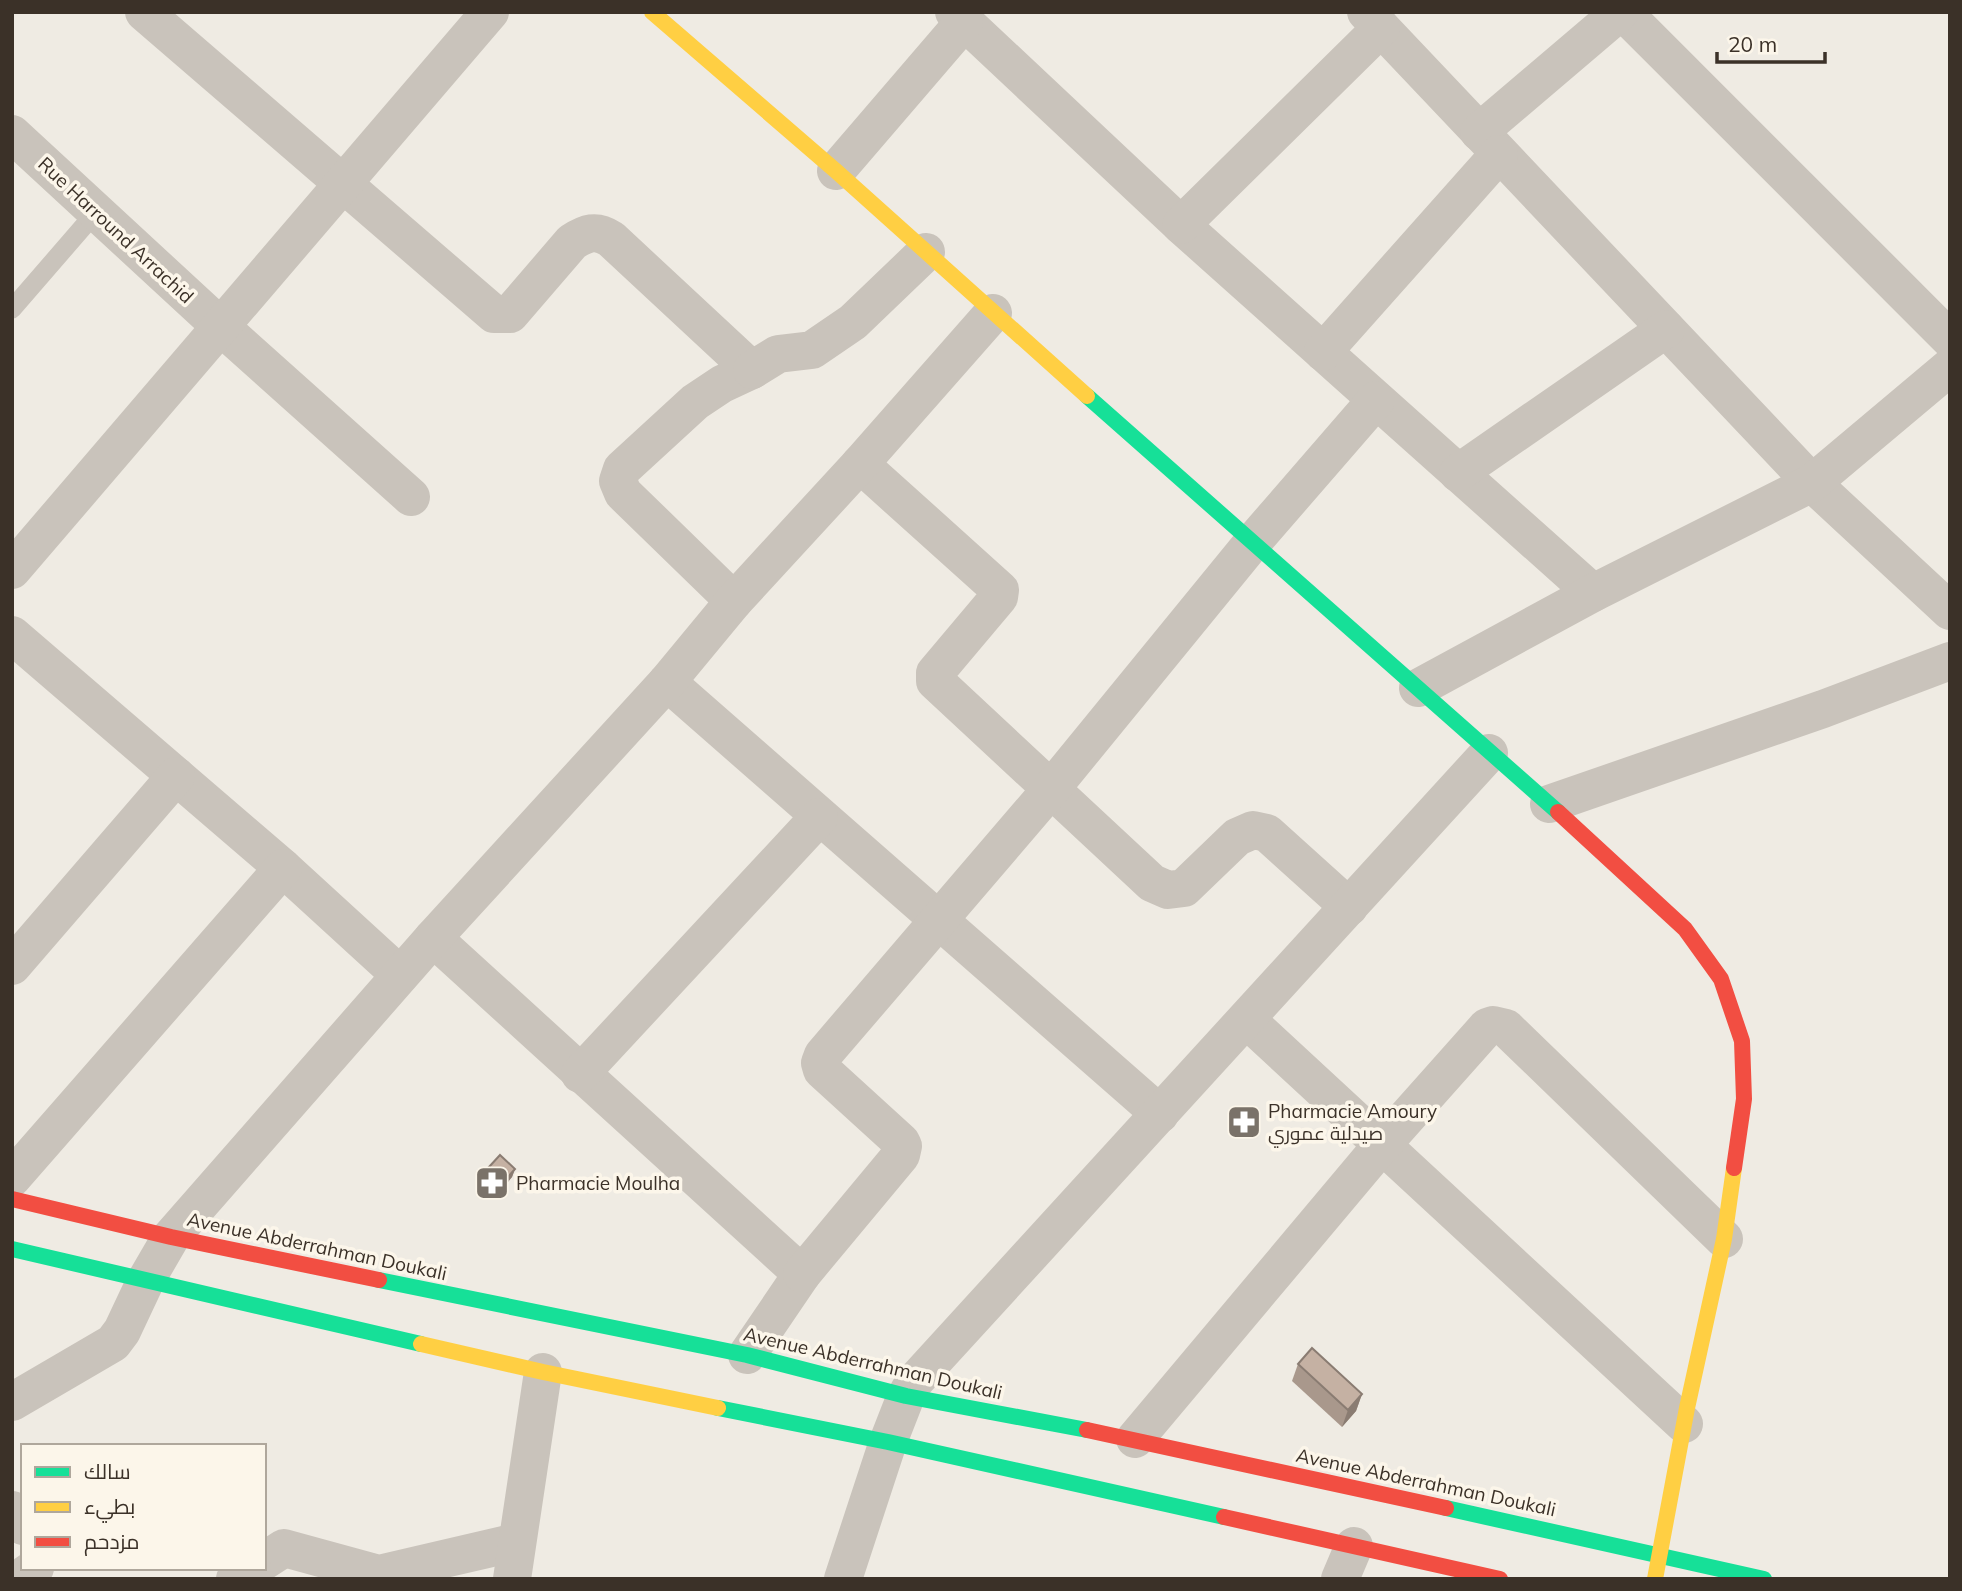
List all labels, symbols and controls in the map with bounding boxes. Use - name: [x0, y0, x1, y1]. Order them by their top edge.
- scale bar: [1717, 21, 1826, 65]
- text: 20 m: [1728, 31, 1777, 57]
- street label: Rue Harround Arrachid: [33, 152, 199, 308]
- place label: Pharmacie Amoury صيدلية عموري: [1268, 1099, 1437, 1148]
- pharmacy icon: Pharmacie Amoury صيدلية عموري: [1225, 1103, 1263, 1141]
- pharmacy icon: Pharmacie Moulha: [473, 1164, 511, 1202]
- place label: Pharmacie Moulha: [516, 1171, 680, 1195]
- street label: Avenue Abderrahman Doukali: [185, 1207, 449, 1285]
- street label: Avenue Abderrahman Doukali: [741, 1322, 1005, 1404]
- street label: Avenue Abderrahman Doukali: [1294, 1443, 1558, 1521]
- legend: [21, 1444, 266, 1570]
- text: سالك: [84, 1458, 131, 1484]
- text: بطيء: [84, 1493, 135, 1523]
- text: مزدحم: [84, 1528, 139, 1556]

